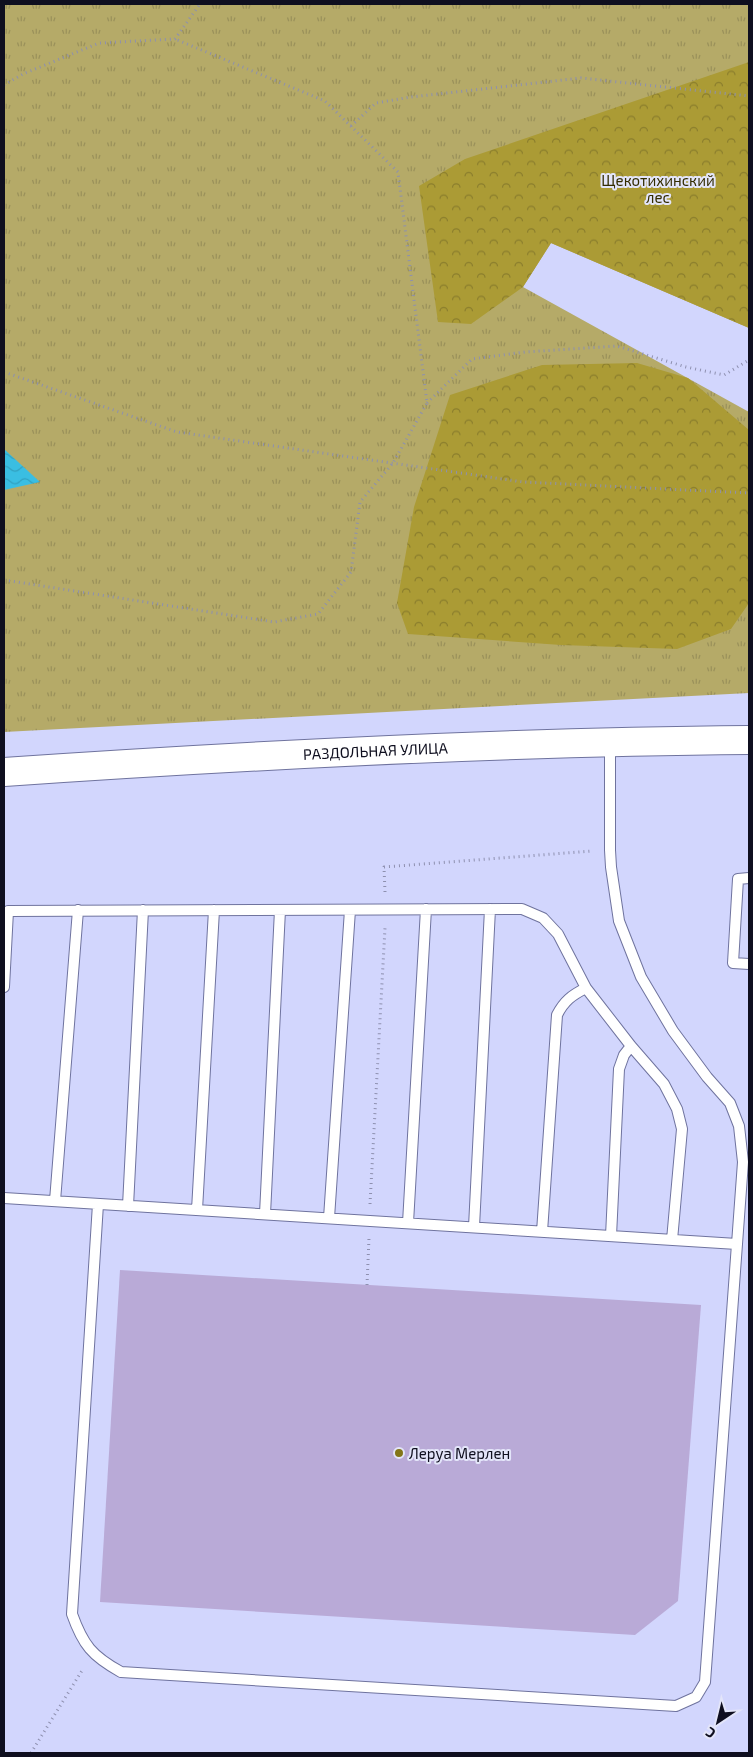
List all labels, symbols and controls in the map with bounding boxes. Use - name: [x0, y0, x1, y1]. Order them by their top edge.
- park label: Щекотихинский лес: [601, 171, 715, 206]
- street label: РАЗДОЛЬНАЯ УЛИЦА: [303, 738, 449, 763]
- place label: Леруа Мерлен: [409, 1444, 510, 1463]
- marker: Леруа Мерлен: [393, 1447, 405, 1459]
- north arrow: [693, 1697, 743, 1747]
- text: С: [702, 1724, 719, 1742]

